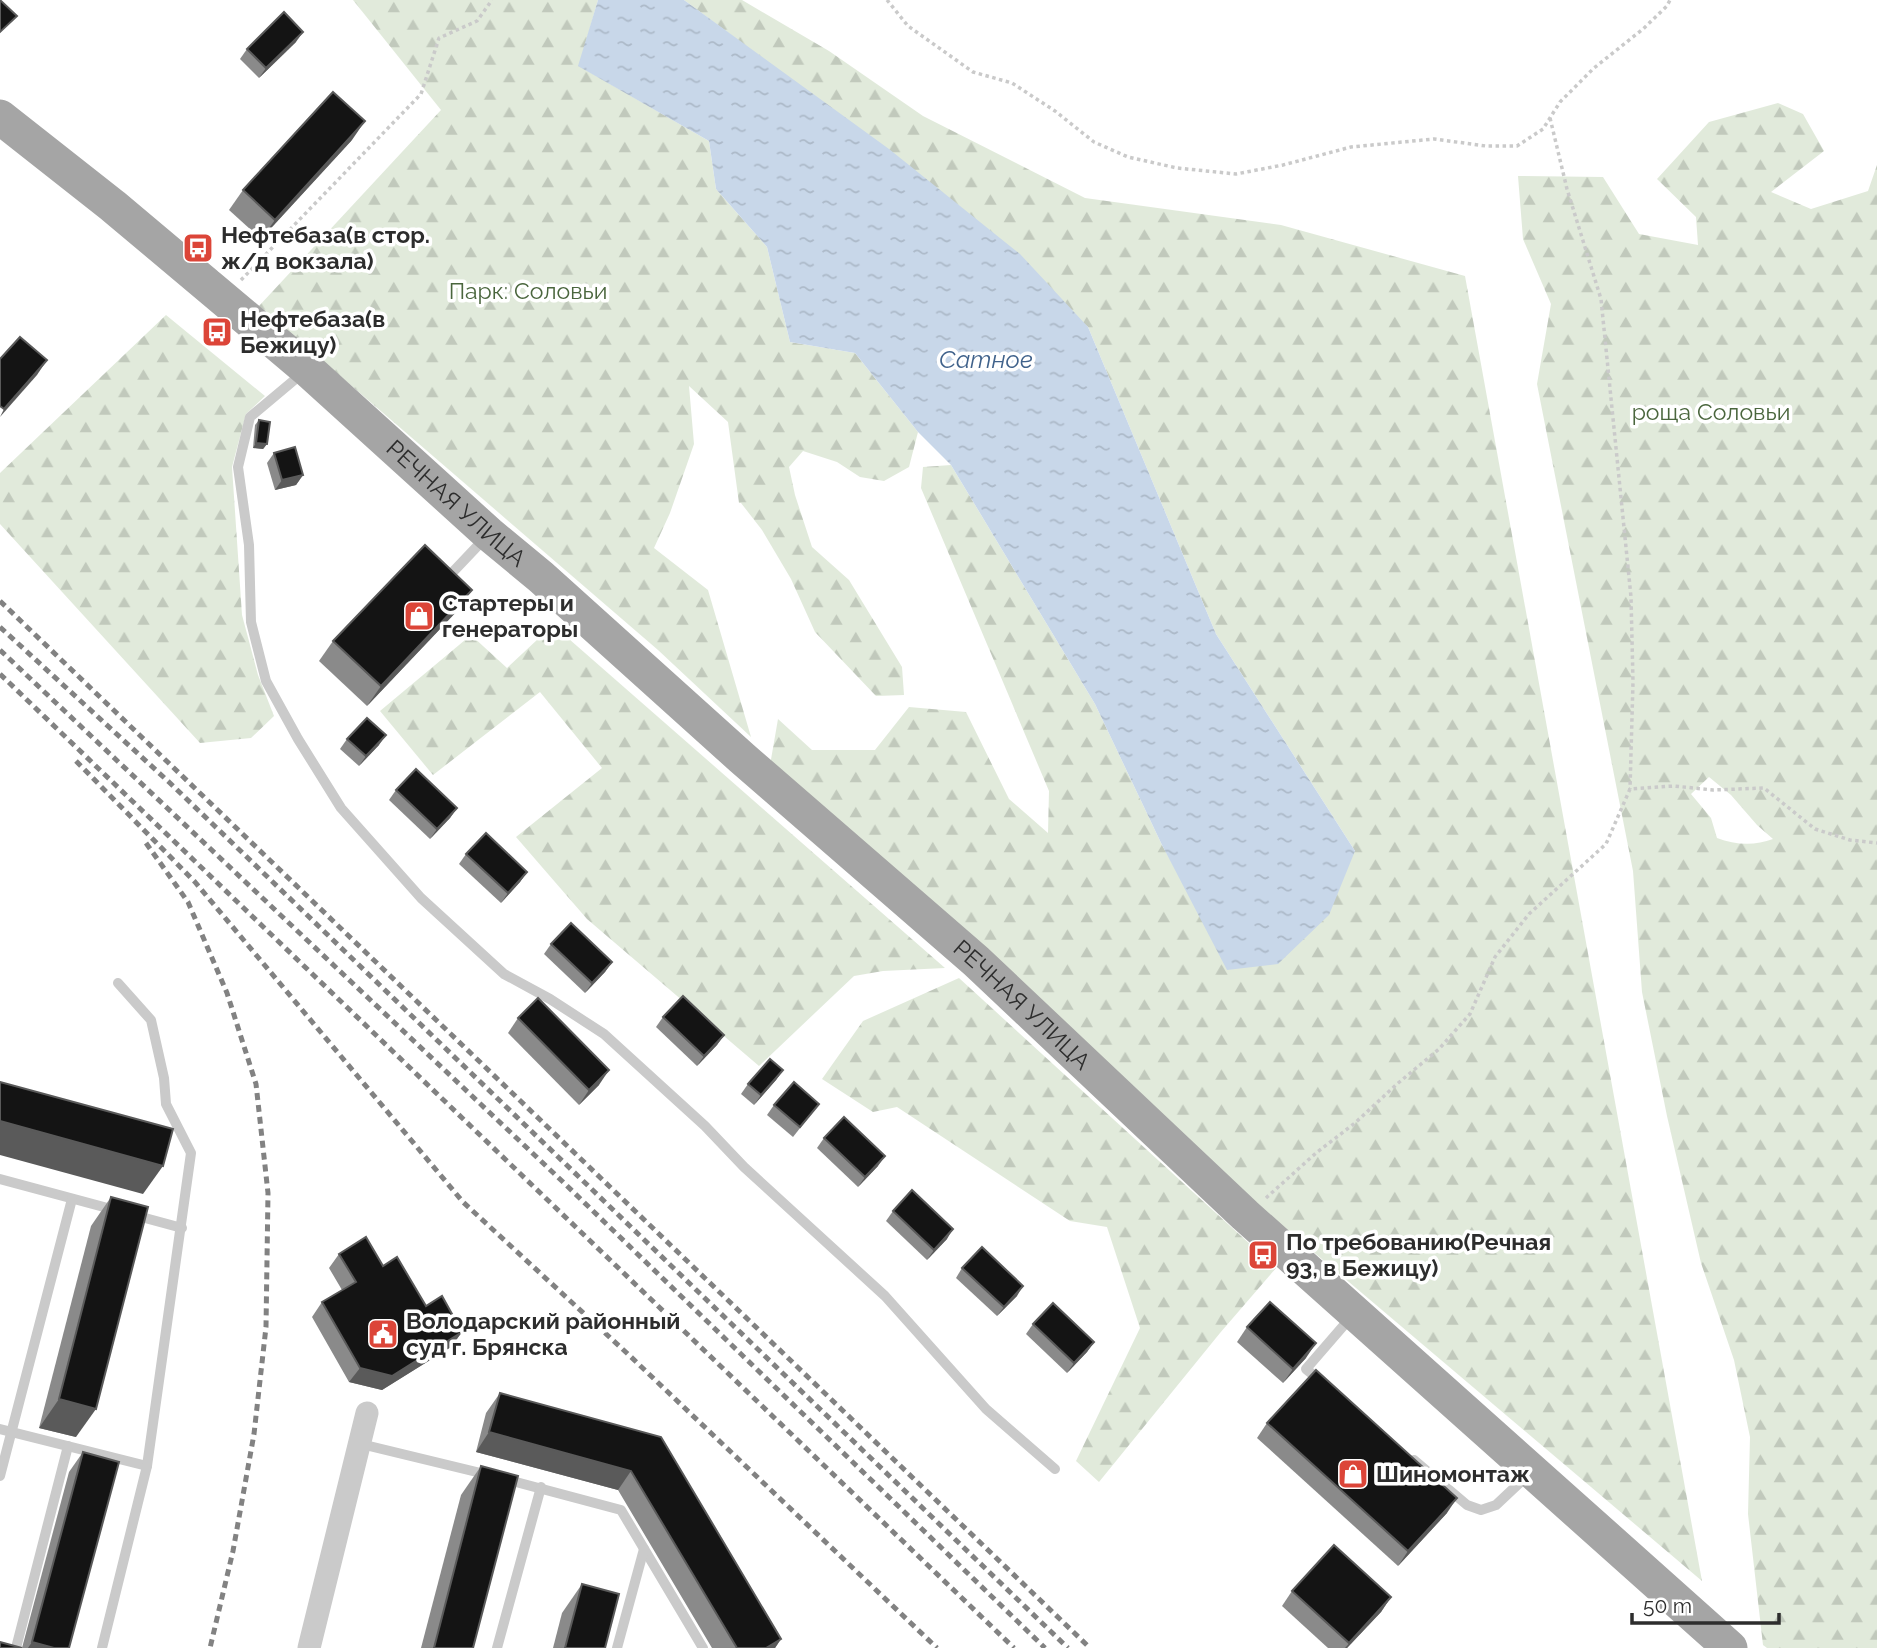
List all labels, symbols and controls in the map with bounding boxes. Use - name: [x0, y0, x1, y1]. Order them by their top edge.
- place label: Нефтебаза(в стор. ж/д вокзала): [221, 221, 430, 274]
- bus stop icon: Нефтебаза(в стор. ж/д вокзала): [181, 231, 215, 265]
- park label: Парк: Соловьи: [449, 277, 607, 304]
- place label: Нефтебаза(в Бежицу): [240, 305, 385, 358]
- bus stop icon: Нефтебаза(в Бежицу): [200, 315, 234, 349]
- water label: Сатное: [939, 345, 1033, 374]
- park label: роща Соловьи: [1632, 398, 1790, 425]
- street label: РЕЧНАЯ УЛИЦА: [381, 434, 532, 572]
- place label: Стартеры и генераторы: [442, 589, 578, 642]
- shop icon: Стартеры и генераторы: [402, 599, 436, 633]
- street label: РЕЧНАЯ УЛИЦА: [948, 934, 1096, 1075]
- place label: По требованию(Речная 93, в Бежицу): [1286, 1228, 1551, 1281]
- bus stop icon: По требованию(Речная 93, в Бежицу): [1246, 1238, 1280, 1272]
- place label: Володарский районный суд г. Брянска: [406, 1307, 680, 1360]
- public building icon: Володарский районный суд г. Брянска: [366, 1317, 400, 1351]
- shop icon: Шиномонтаж: [1336, 1457, 1370, 1491]
- place label: Шиномонтаж: [1376, 1460, 1530, 1487]
- scale bar: [1632, 1582, 1779, 1626]
- text: 50 m: [1643, 1593, 1692, 1618]

